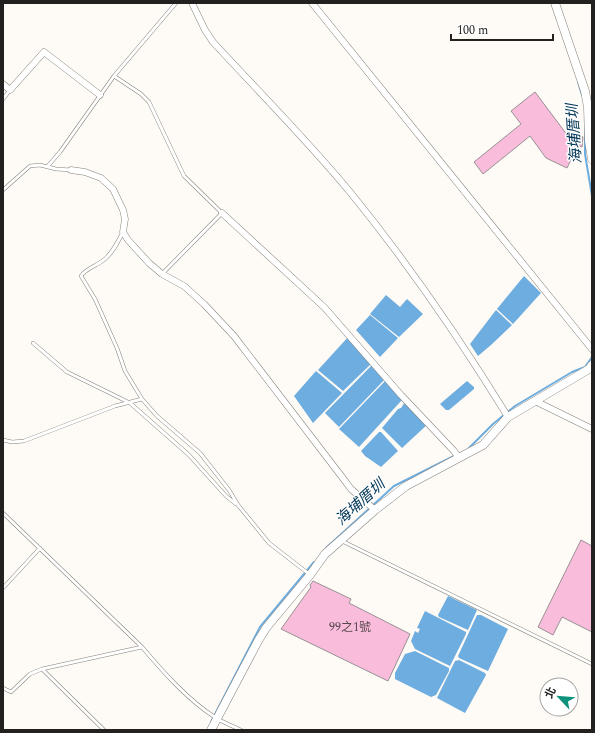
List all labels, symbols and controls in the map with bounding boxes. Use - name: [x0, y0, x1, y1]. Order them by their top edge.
- scale bar: [451, 16, 553, 42]
- text: 100 m: [457, 21, 488, 40]
- water label: 海埔厝圳: [561, 101, 588, 165]
- water label: 海埔厝圳: [330, 472, 392, 531]
- house number: 99之1號: [329, 618, 371, 637]
- north arrow: [539, 677, 579, 717]
- text: 北: [540, 684, 561, 702]

